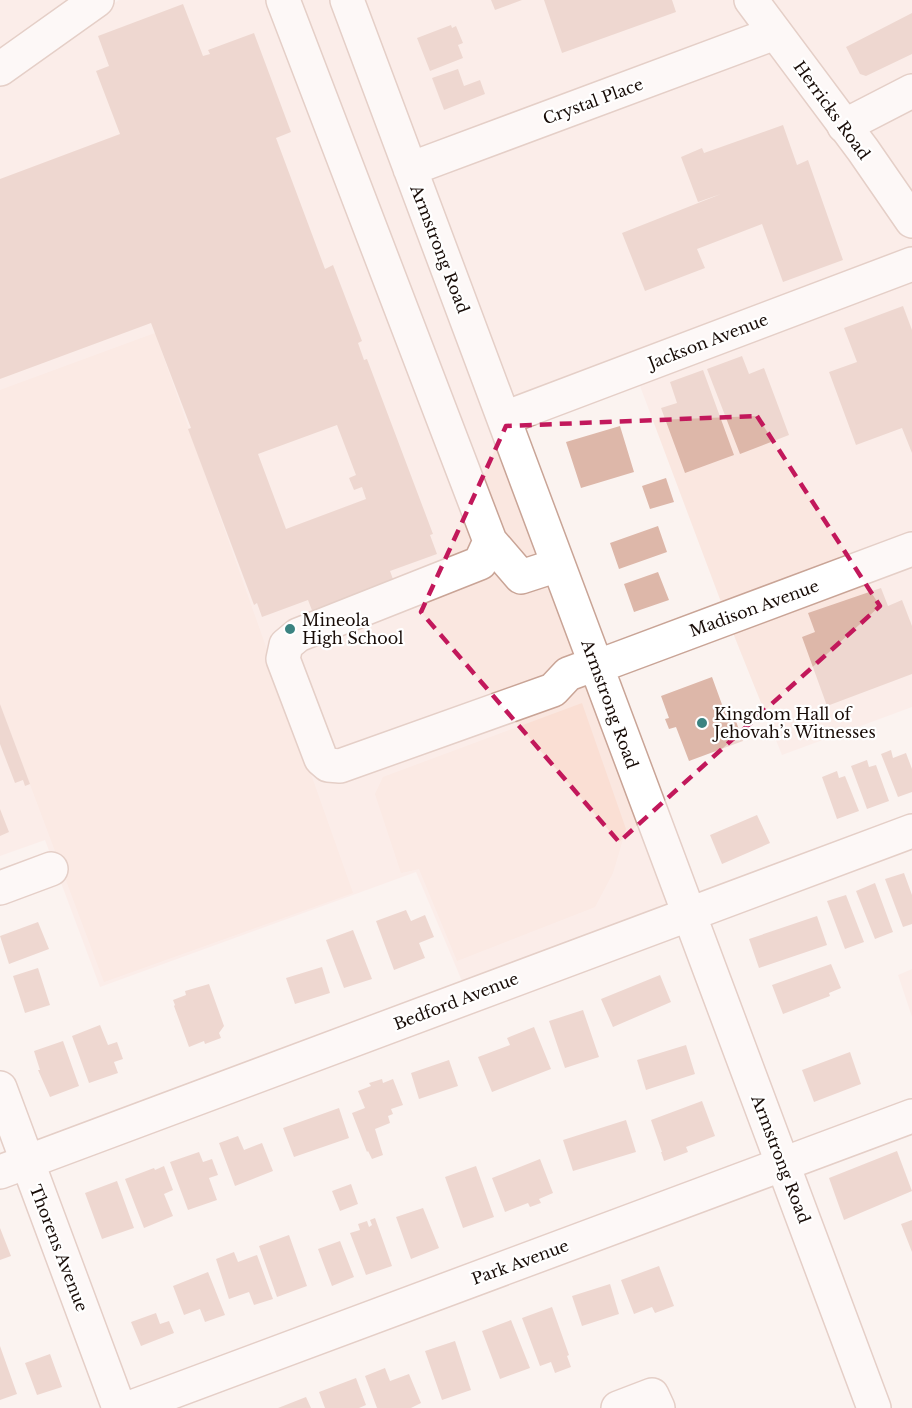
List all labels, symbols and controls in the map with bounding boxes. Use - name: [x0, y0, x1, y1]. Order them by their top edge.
- street label: Herricks Road: [789, 57, 875, 163]
- street label: Crystal Place: [540, 74, 646, 128]
- street label: Armstrong Road: [406, 181, 474, 316]
- street label: Jackson Avenue: [643, 309, 771, 374]
- street label: Madison Avenue: [687, 575, 821, 641]
- place label: Mineola High School: [302, 610, 403, 648]
- marker: Mineola High School: [283, 622, 297, 636]
- street label: Armstrong Road: [577, 636, 643, 771]
- place label: Kingdom Hall of Jehovah’s Witnesses: [712, 704, 876, 742]
- marker: Kingdom Hall of Jehovah’s Witnesses: [695, 716, 709, 730]
- street label: Bedford Avenue: [391, 968, 521, 1034]
- street label: Armstrong Road: [747, 1091, 815, 1226]
- street label: Thorens Avenue: [26, 1182, 92, 1314]
- street label: Park Avenue: [469, 1235, 571, 1289]

